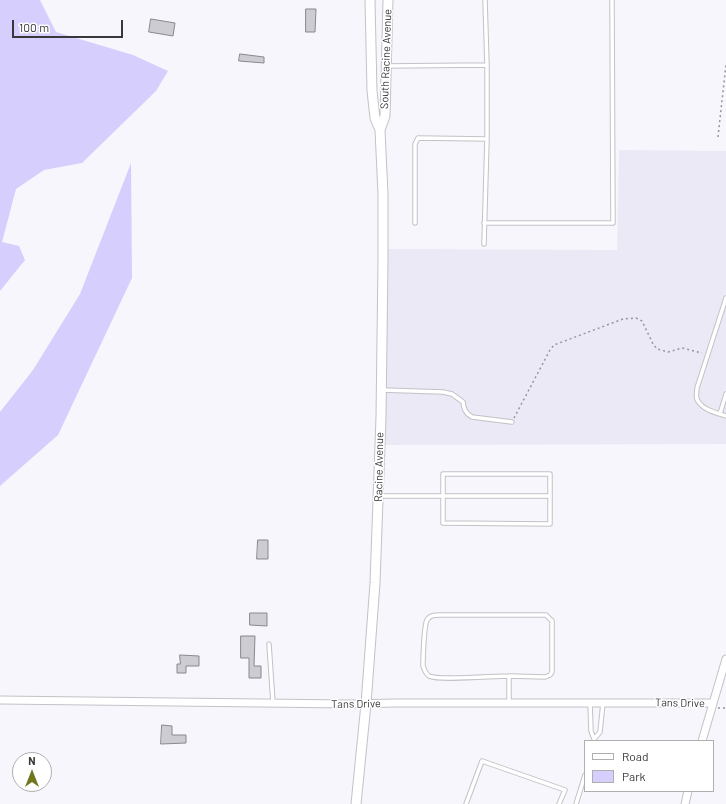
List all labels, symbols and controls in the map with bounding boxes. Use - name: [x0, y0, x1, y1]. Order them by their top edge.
- street label: South Racine Avenue: [378, 9, 394, 109]
- scale bar: [14, 12, 125, 38]
- text: 100 m: [19, 20, 49, 34]
- street label: Racine Avenue: [372, 432, 386, 502]
- street label: Tans Drive: [655, 696, 705, 710]
- street label: Tans Drive: [331, 697, 381, 711]
- legend: [584, 740, 714, 792]
- text: Road: [622, 749, 649, 763]
- north arrow: [12, 752, 52, 792]
- text: N: [28, 754, 36, 767]
- text: Park: [622, 769, 646, 783]

